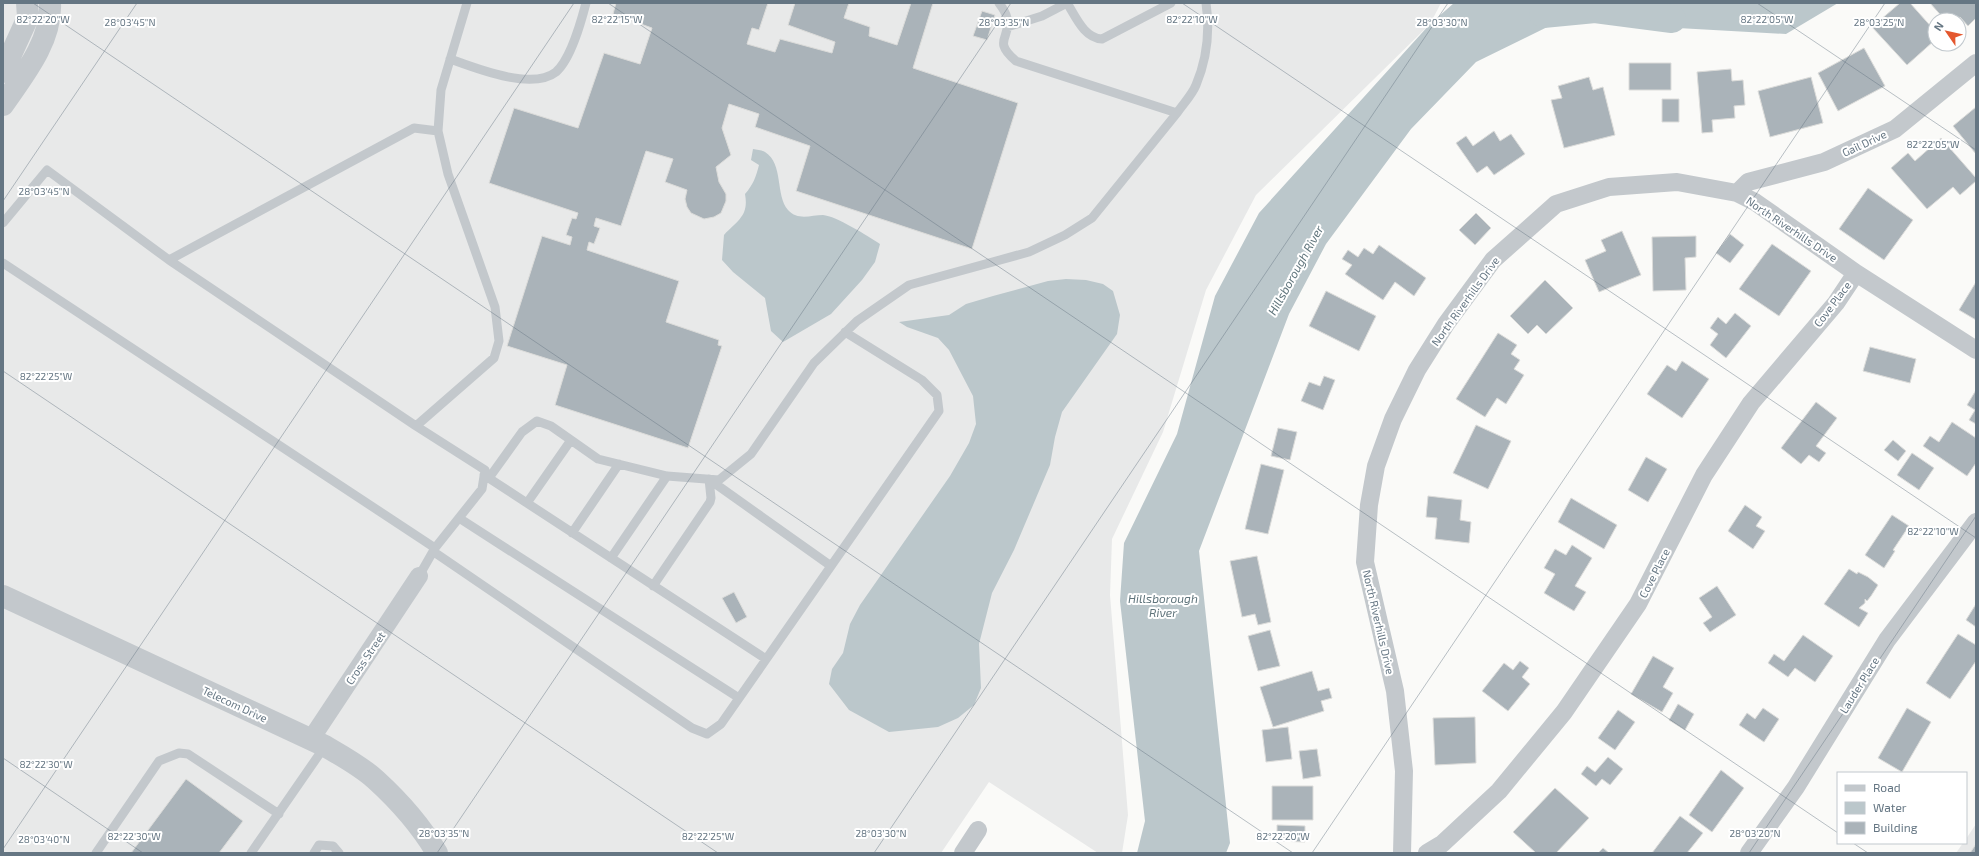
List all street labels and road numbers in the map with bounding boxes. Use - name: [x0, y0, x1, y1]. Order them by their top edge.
- street label: Gail Drive: [1840, 127, 1888, 159]
- street label: North Riverhills Drive: [1744, 194, 1840, 264]
- street label: North Riverhills Drive: [1428, 254, 1502, 348]
- street label: Cove Place: [1811, 279, 1853, 329]
- street label: Cove Place: [1636, 546, 1672, 600]
- street label: North Riverhills Drive: [1361, 568, 1397, 676]
- street label: Cross Street: [343, 629, 387, 687]
- street label: Lauder Place: [1837, 654, 1881, 716]
- street label: Telecom Drive: [201, 683, 270, 725]

